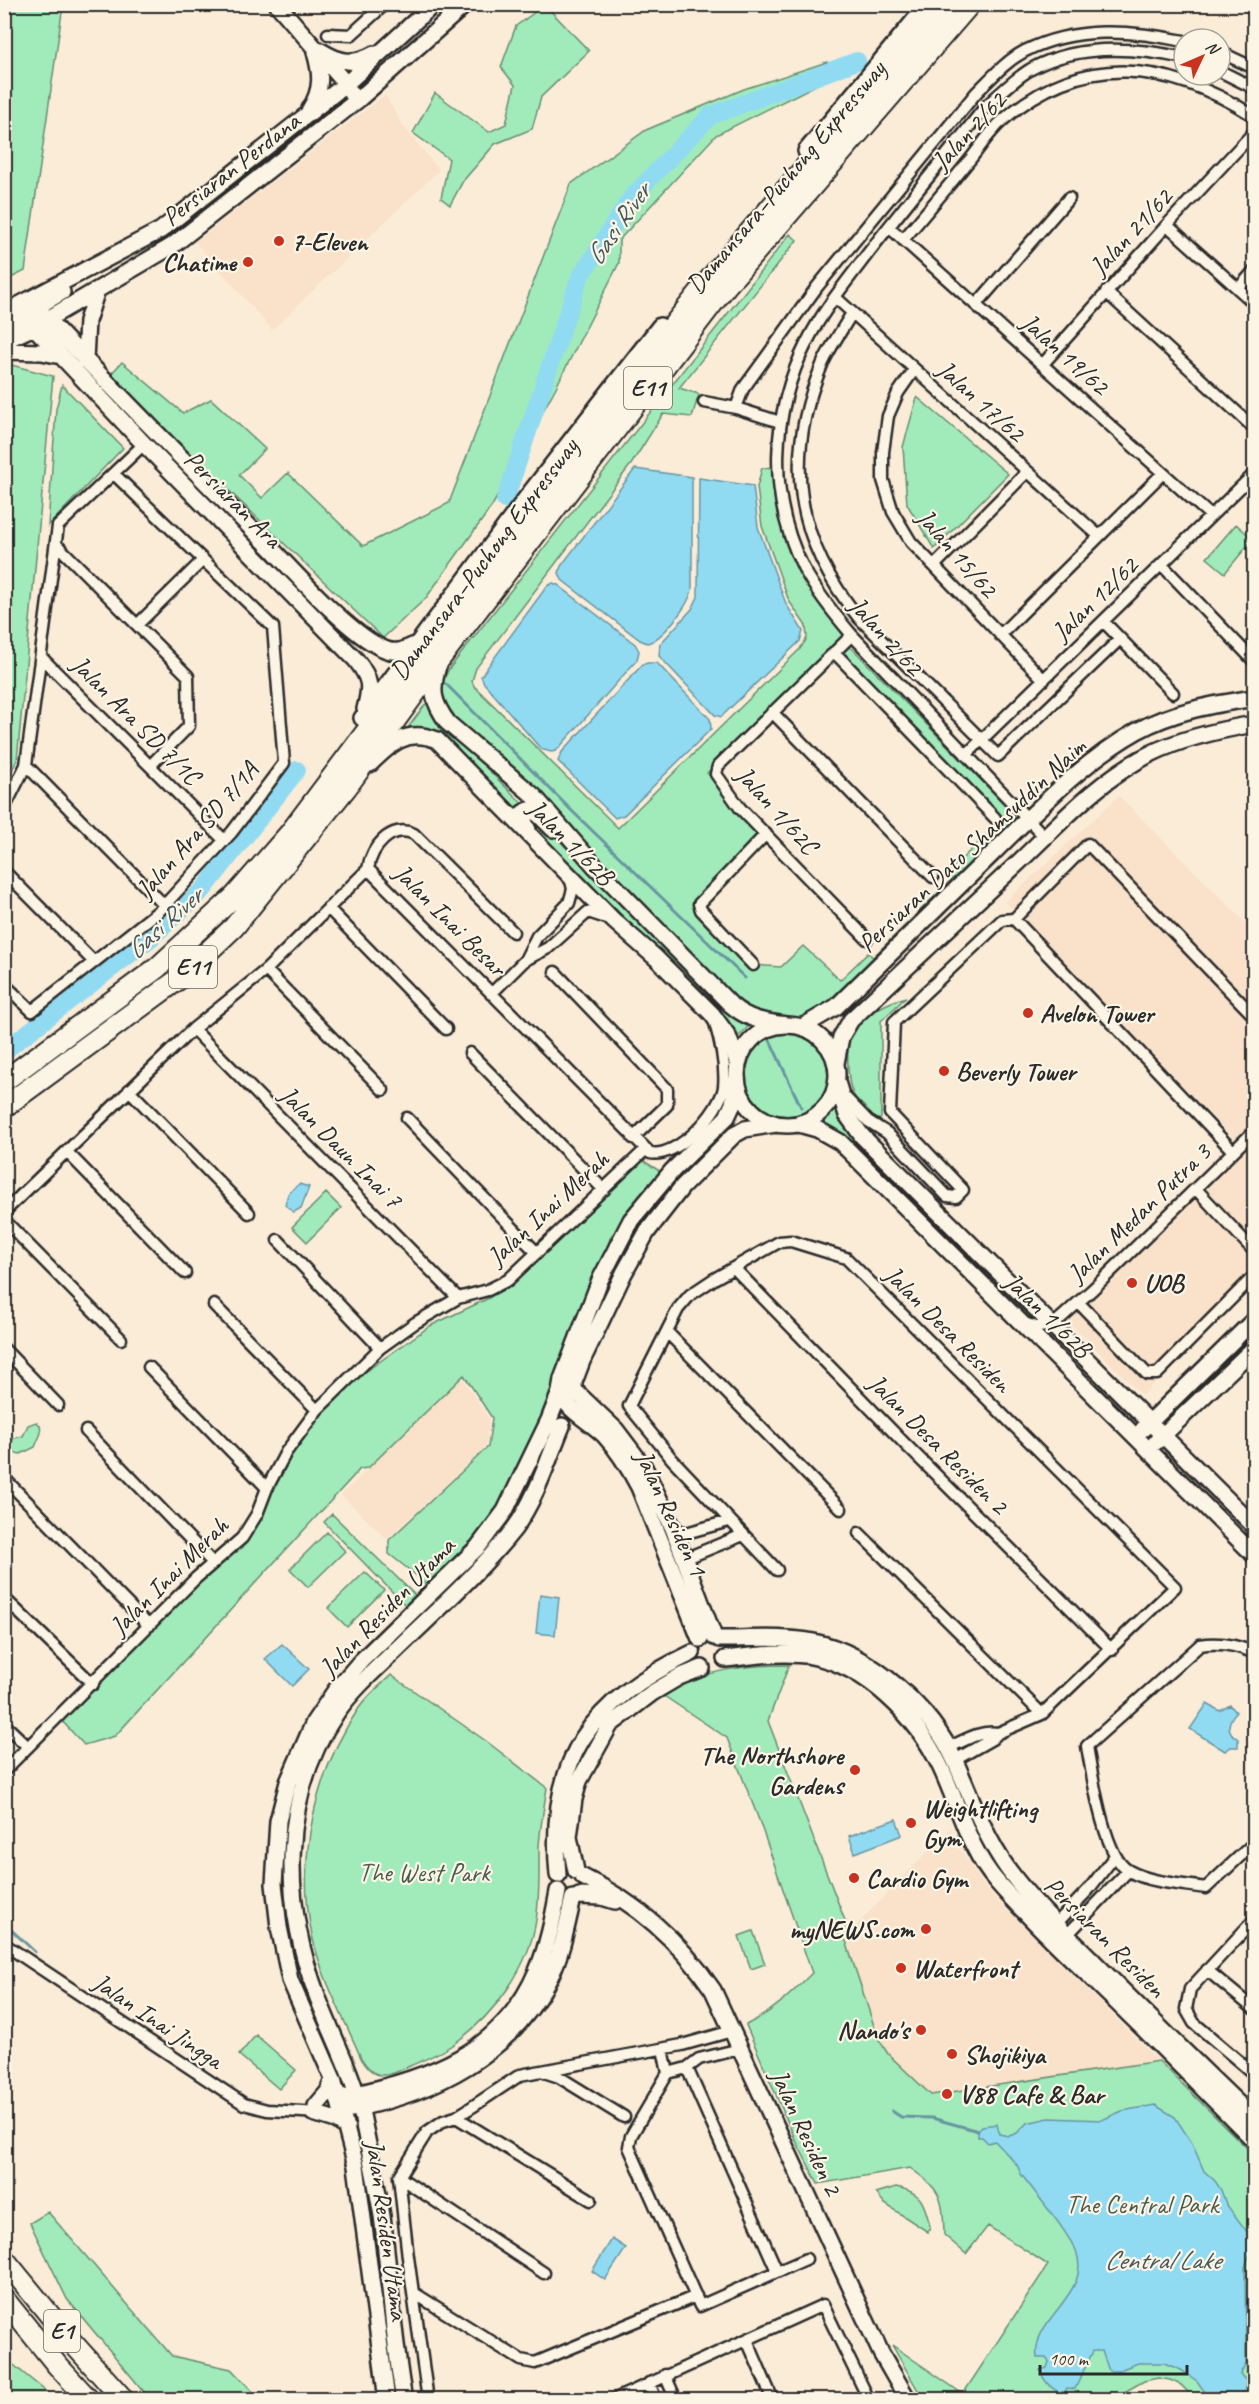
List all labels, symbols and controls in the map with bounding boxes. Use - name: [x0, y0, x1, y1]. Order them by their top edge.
- north arrow: [1172, 27, 1232, 87]
- text: N: [1201, 37, 1225, 60]
- street label: Damansara–Puchong Expressway: [679, 52, 894, 300]
- street label: Jalan 2/62: [923, 83, 1015, 179]
- street label: Persiaran Perdana: [155, 104, 308, 233]
- water label: Gasi River: [578, 173, 661, 271]
- street label: Jalan 21/62: [1081, 180, 1181, 284]
- place label: 7-Eleven: [291, 225, 370, 258]
- marker: 7-Eleven: [272, 234, 286, 248]
- place label: Chatime: [163, 246, 238, 279]
- marker: Chatime: [241, 255, 255, 269]
- street label: Jalan 19/62: [1013, 305, 1118, 404]
- street label: Jalan 17/62: [929, 352, 1034, 451]
- road number: E11: [624, 367, 672, 409]
- street label: Damansara–Puchong Expressway: [382, 430, 587, 686]
- street label: Persiaran Ara: [177, 443, 290, 556]
- street label: Jalan 15/62: [908, 500, 1006, 606]
- street label: Jalan 12/62: [1044, 548, 1147, 650]
- street label: Jalan 2/62: [840, 588, 932, 684]
- street label: Jalan Ara SD 7/1C: [63, 647, 210, 794]
- street label: Persiaran Dato Shamsuddin Naim: [851, 729, 1094, 960]
- street label: Jalan Ara SD 7/1A: [127, 753, 267, 907]
- street label: Jalan 1/62C: [727, 757, 827, 863]
- street label: Jalan 1/62B: [519, 790, 622, 893]
- street label: Jalan Inai Besar: [385, 855, 515, 985]
- water label: Gasi River: [119, 877, 213, 966]
- road number: E11: [169, 946, 217, 988]
- place label: Avelon Tower: [1040, 997, 1156, 1030]
- marker: Avelon Tower: [1021, 1006, 1035, 1020]
- place label: Beverly Tower: [956, 1055, 1078, 1088]
- marker: Beverly Tower: [937, 1064, 951, 1078]
- street label: Jalan Daun Inai 7: [271, 1077, 410, 1216]
- street label: Jalan Medan Putra 3: [1059, 1135, 1219, 1291]
- street label: Jalan Inai Merah: [479, 1142, 617, 1274]
- street label: Jalan Desa Residen: [876, 1257, 1020, 1401]
- street label: Jalan 1/62B: [996, 1264, 1100, 1366]
- place label: UOB: [1144, 1267, 1186, 1300]
- marker: UOB: [1125, 1276, 1139, 1290]
- street label: Jalan Desa Residen 2: [859, 1365, 1017, 1523]
- street label: Jalan Residen 1: [627, 1443, 715, 1582]
- street label: Jalan Inai Merah: [101, 1509, 236, 1644]
- street label: Jalan Residen Utama: [311, 1529, 463, 1685]
- place label: The Northshore Gardens: [700, 1739, 846, 1802]
- marker: The Northshore Gardens: [848, 1763, 862, 1777]
- place label: Weightlifting Gym: [923, 1792, 1040, 1855]
- marker: Weightlifting Gym: [904, 1816, 918, 1830]
- park label: The West Park: [359, 1856, 491, 1889]
- place label: Cardio Gym: [866, 1862, 969, 1895]
- street label: Persiaran Residen: [1037, 1869, 1174, 2006]
- marker: Cardio Gym: [847, 1871, 861, 1885]
- place label: myNEWS.com: [789, 1913, 916, 1946]
- marker: myNEWS.com: [919, 1922, 933, 1936]
- place label: Waterfront: [913, 1952, 1021, 1985]
- marker: Waterfront: [894, 1961, 908, 1975]
- street label: Jalan Inai Jingga: [85, 1964, 231, 2078]
- place label: Nando's: [837, 2014, 912, 2047]
- marker: Nando's: [914, 2023, 928, 2037]
- place label: Shojikiya: [964, 2038, 1047, 2071]
- marker: Shojikiya: [945, 2047, 959, 2061]
- street label: Jalan Residen 2: [762, 2062, 851, 2202]
- place label: V88 Cafe & Bar: [959, 2078, 1106, 2111]
- marker: V88 Cafe & Bar: [940, 2087, 954, 2101]
- street label: Jalan Residen Utama: [358, 2136, 416, 2324]
- park label: The Central Park: [1066, 2188, 1221, 2221]
- water label: Central Lake: [1104, 2243, 1224, 2277]
- road number: E1: [44, 2310, 80, 2352]
- scale bar: [1040, 2338, 1187, 2376]
- text: 100 m: [1049, 2348, 1090, 2370]

